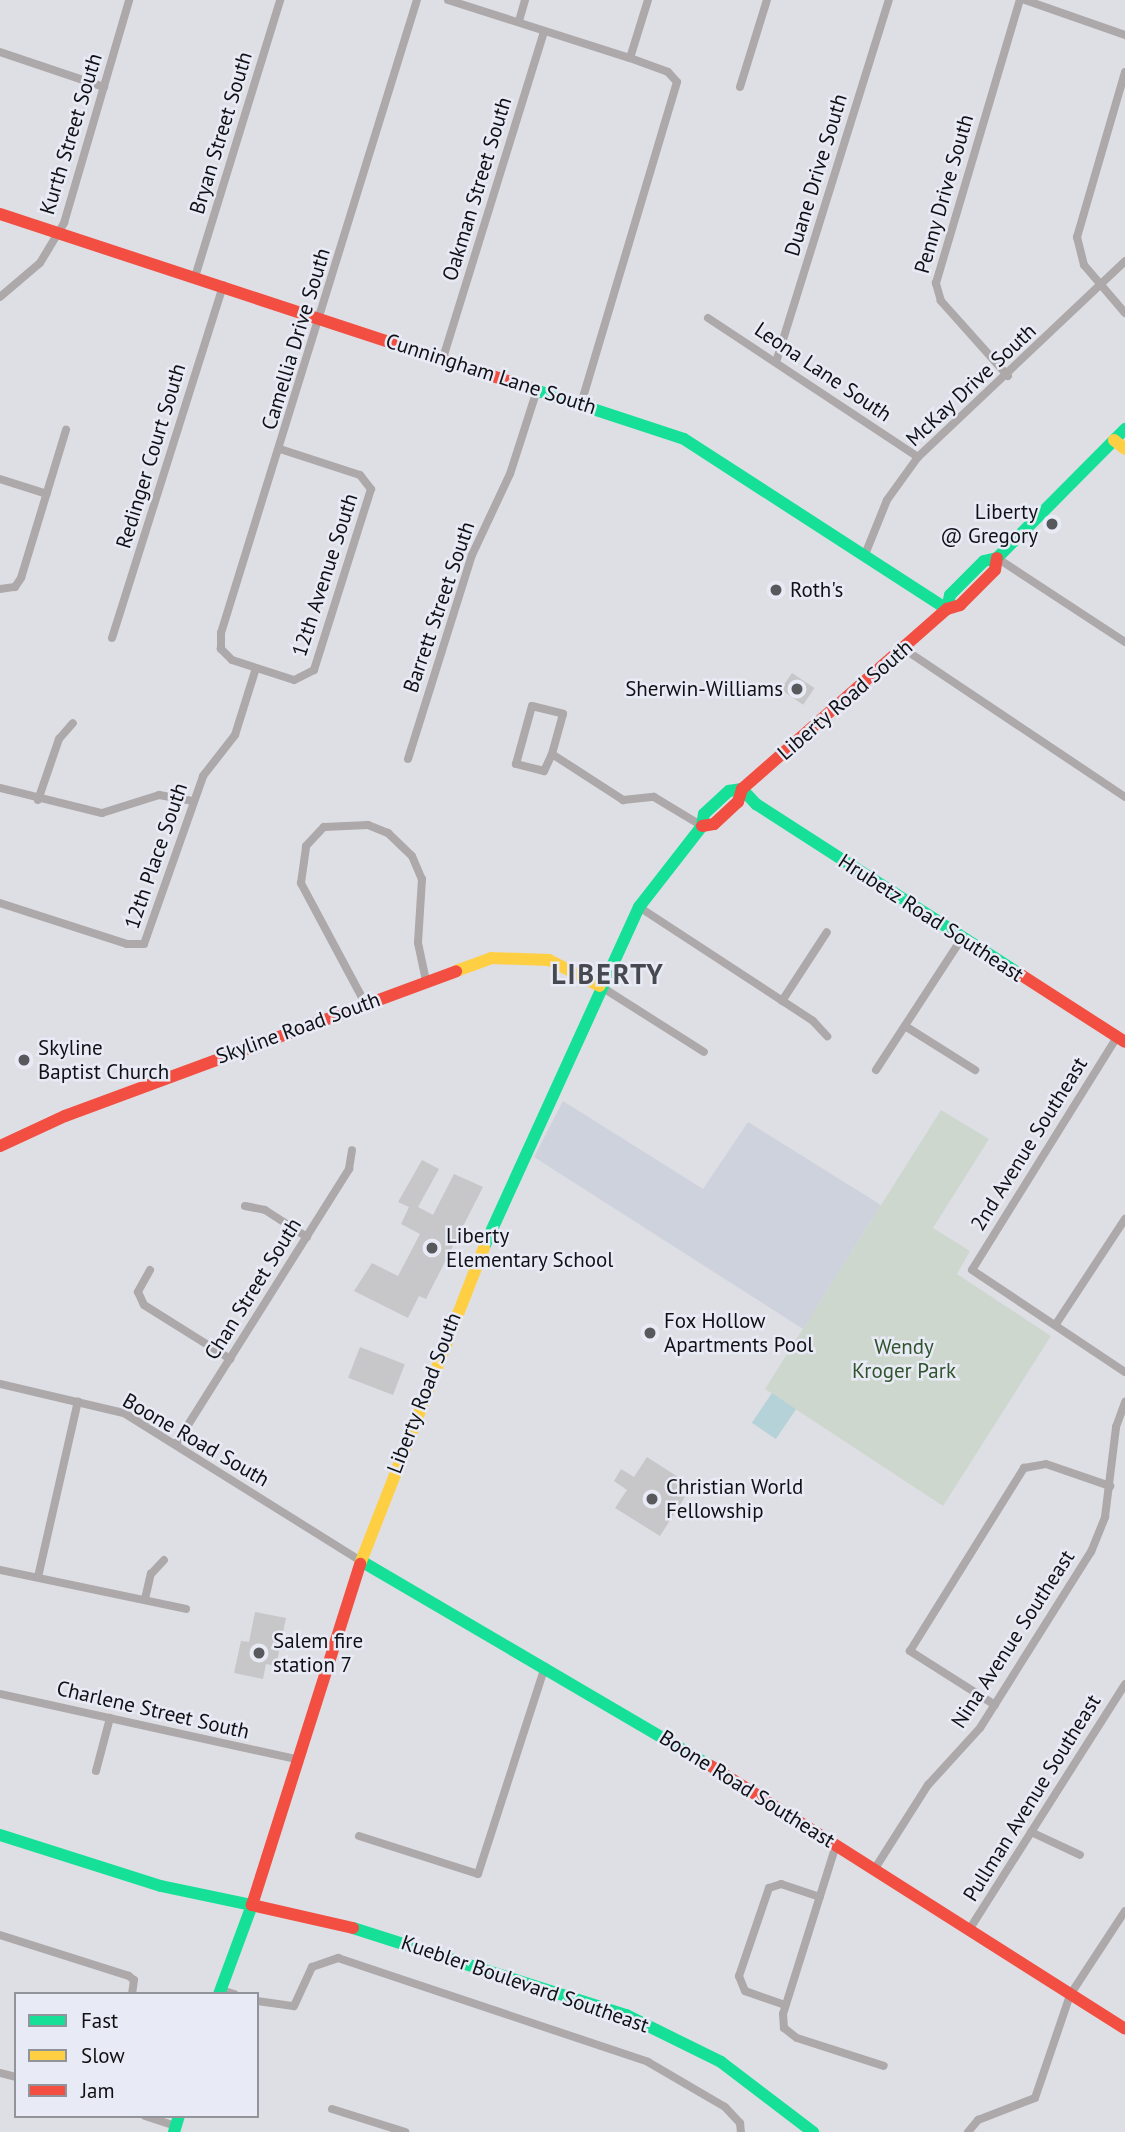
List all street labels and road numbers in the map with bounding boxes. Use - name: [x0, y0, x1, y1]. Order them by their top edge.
- street label: Bryan Street South: [184, 49, 258, 217]
- street label: Kurth Street South: [35, 50, 107, 218]
- street label: Duane Drive South: [779, 91, 853, 259]
- street label: Oakman Street South: [437, 94, 517, 284]
- street label: Penny Drive South: [909, 111, 979, 277]
- street label: Camellia Drive South: [256, 245, 336, 433]
- street label: Leona Lane South: [750, 317, 896, 427]
- street label: McKay Drive South: [901, 318, 1041, 452]
- street label: Cunningham Lane South: [383, 328, 599, 420]
- street label: Redinger Court South: [111, 361, 191, 551]
- street label: 12th Avenue South: [287, 490, 363, 660]
- street label: Barrett Street South: [398, 518, 480, 696]
- street label: Liberty Road South: [772, 634, 918, 766]
- street label: 12th Place South: [119, 780, 193, 932]
- street label: Hrubetz Road Southeast: [834, 849, 1028, 987]
- street label: Skyline Road South: [213, 987, 383, 1069]
- street label: 2nd Avenue Southeast: [965, 1052, 1093, 1236]
- street label: Chan Street South: [199, 1213, 307, 1365]
- street label: Liberty Road South: [382, 1309, 466, 1477]
- street label: Boone Road South: [118, 1388, 274, 1492]
- street label: Nina Avenue Southeast: [946, 1545, 1080, 1733]
- street label: Charlene Street South: [54, 1676, 252, 1744]
- street label: Pullman Avenue Southeast: [958, 1690, 1106, 1906]
- street label: Boone Road Southeast: [655, 1725, 839, 1853]
- street label: Kuebler Boulevard Southeast: [398, 1930, 652, 2038]

